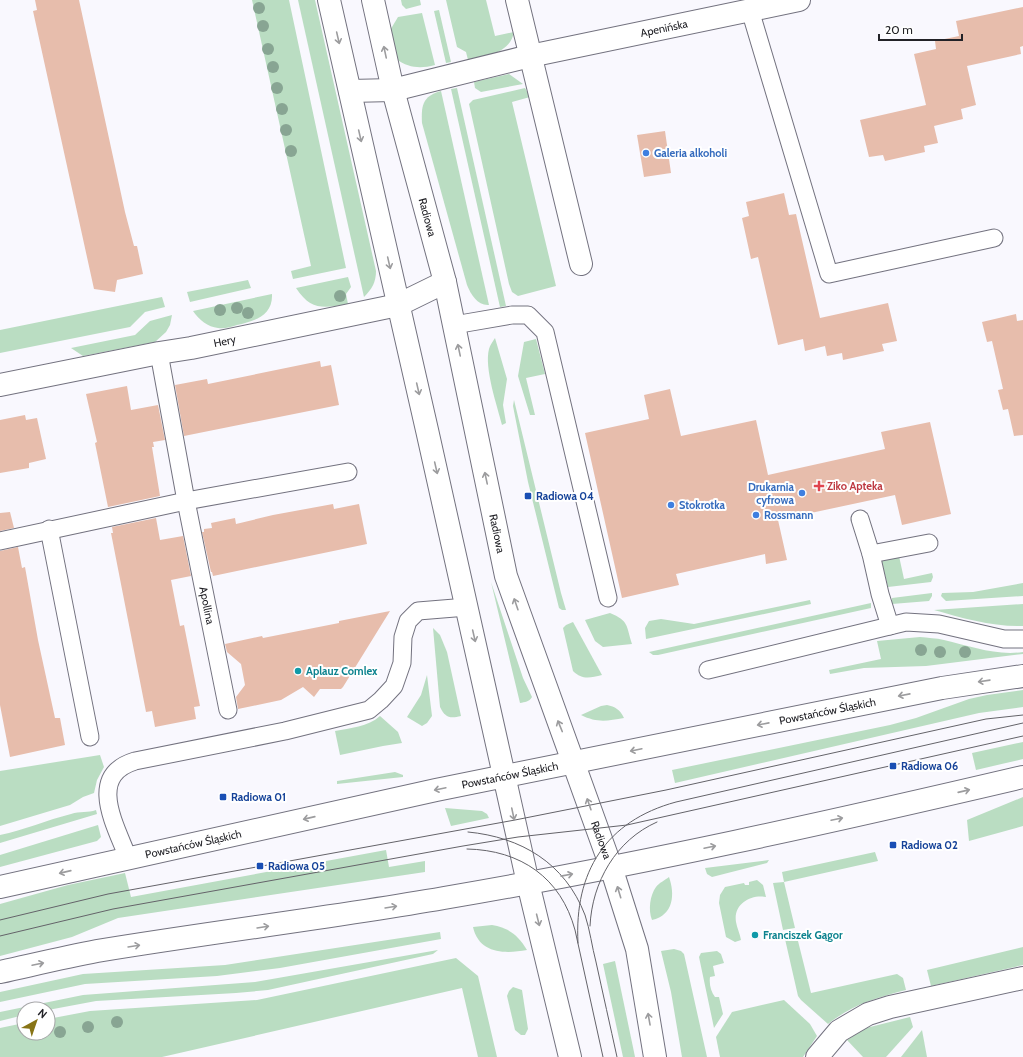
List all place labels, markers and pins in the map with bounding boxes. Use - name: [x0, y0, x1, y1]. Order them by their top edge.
- place label: Galeria alkoholi: [654, 146, 727, 160]
- marker: Galeria alkoholi: [641, 148, 651, 158]
- place label: Ziko Apteka: [827, 479, 883, 493]
- place label: Drukarnia cyfrowa: [748, 480, 795, 507]
- marker: Ziko Apteka: [814, 481, 824, 491]
- marker: Drukarnia cyfrowa: [797, 488, 807, 498]
- place label: Radiowa 04: [536, 489, 594, 503]
- marker: Radiowa 04: [523, 491, 533, 501]
- place label: Stokrotka: [679, 498, 725, 512]
- marker: Stokrotka: [666, 500, 676, 510]
- place label: Rossmann: [764, 508, 813, 522]
- marker: Rossmann: [751, 510, 761, 520]
- place label: Aplauz Comlex: [306, 664, 378, 678]
- marker: Aplauz Comlex: [293, 666, 303, 676]
- place label: Radiowa 06: [901, 759, 958, 773]
- marker: Radiowa 06: [888, 761, 898, 771]
- place label: Radiowa 01: [231, 790, 286, 804]
- marker: Radiowa 01: [218, 792, 228, 802]
- place label: Radiowa 02: [901, 838, 958, 852]
- marker: Radiowa 02: [888, 840, 898, 850]
- place label: Radiowa 05: [268, 859, 325, 873]
- marker: Radiowa 05: [255, 861, 265, 871]
- place label: Franciszek Gągor: [763, 928, 843, 942]
- marker: Franciszek Gągor: [750, 930, 760, 940]

